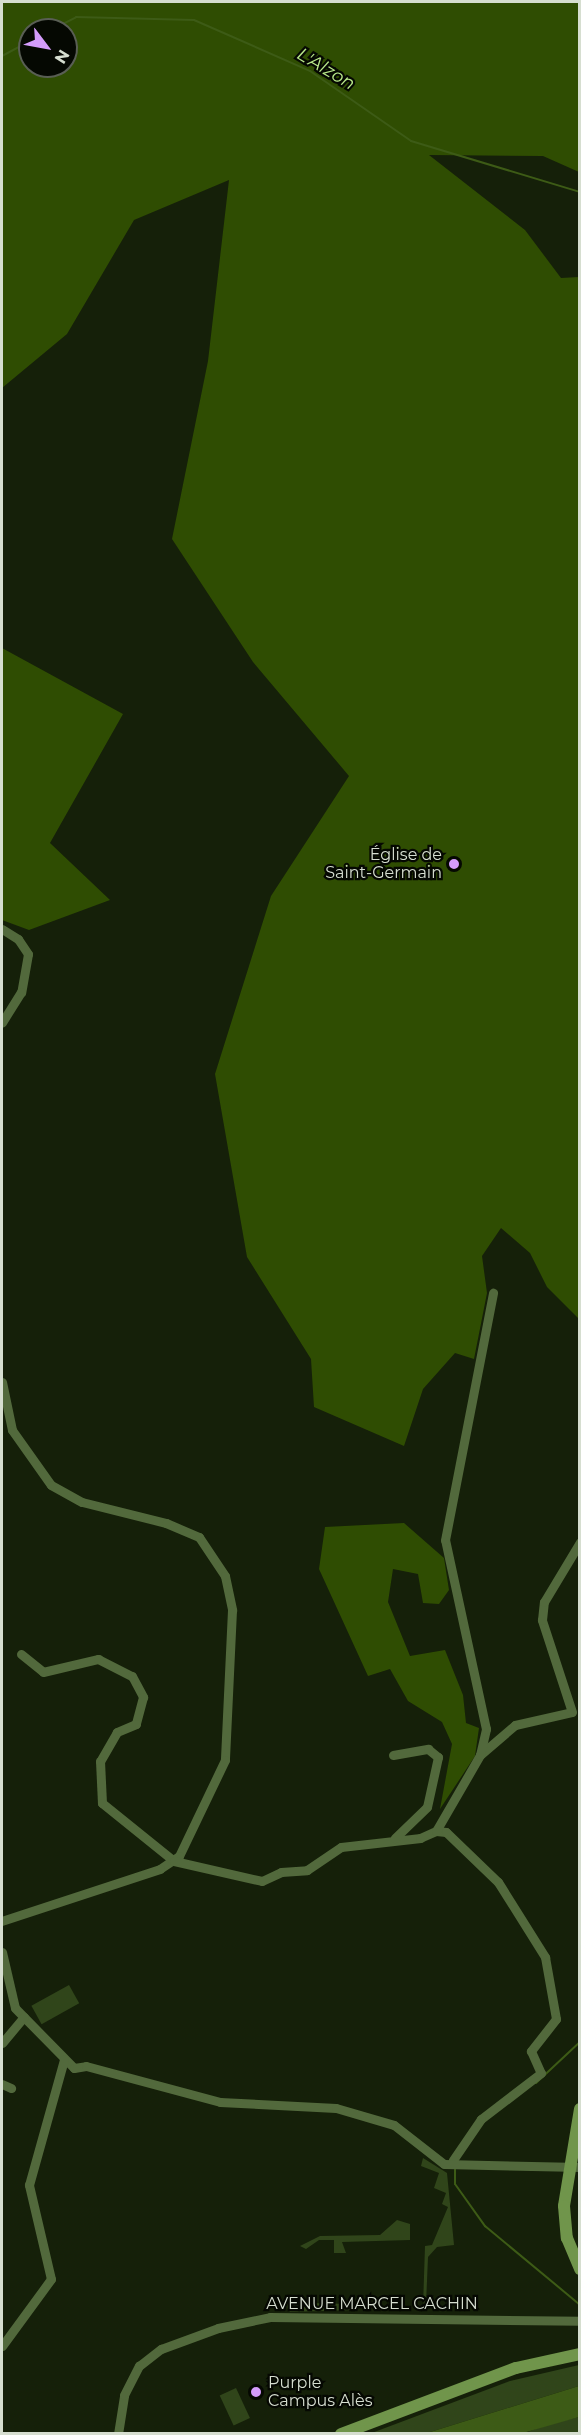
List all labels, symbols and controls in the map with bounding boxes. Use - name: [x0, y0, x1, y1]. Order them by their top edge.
- north arrow: [18, 18, 78, 78]
- water label: L'Alzon: [293, 43, 359, 95]
- text: N: [51, 46, 73, 67]
- place label: Église de Saint-Germain: [325, 845, 442, 883]
- marker: Église de Saint-Germain: [447, 857, 461, 871]
- street label: AVENUE MARCEL CACHIN: [266, 2294, 478, 2314]
- place label: Purple Campus Alès: [268, 2373, 372, 2411]
- marker: Purple Campus Alès: [249, 2385, 263, 2399]

